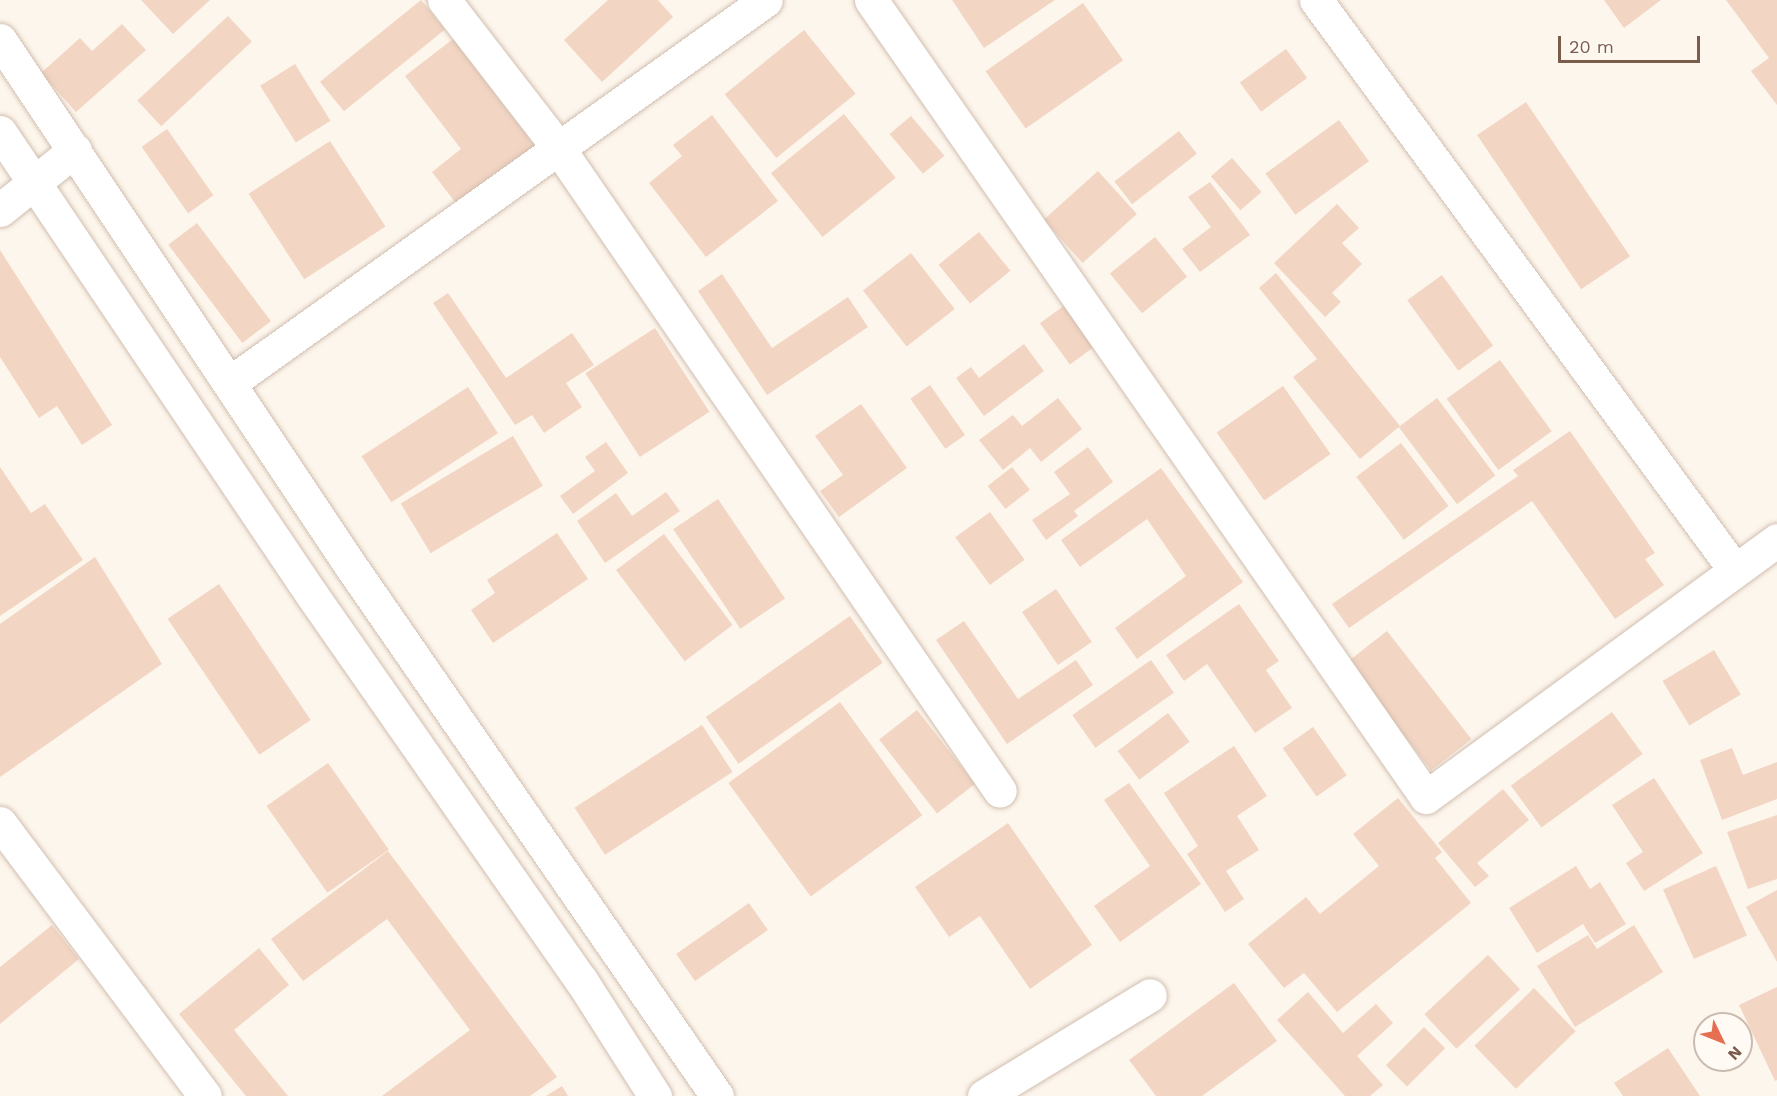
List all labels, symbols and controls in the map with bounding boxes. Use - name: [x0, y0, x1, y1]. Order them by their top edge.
- scale bar: [1561, 24, 1704, 62]
- text: 20 m: [1569, 36, 1614, 57]
- north arrow: [1693, 1012, 1753, 1072]
- text: N: [1724, 1042, 1746, 1064]

